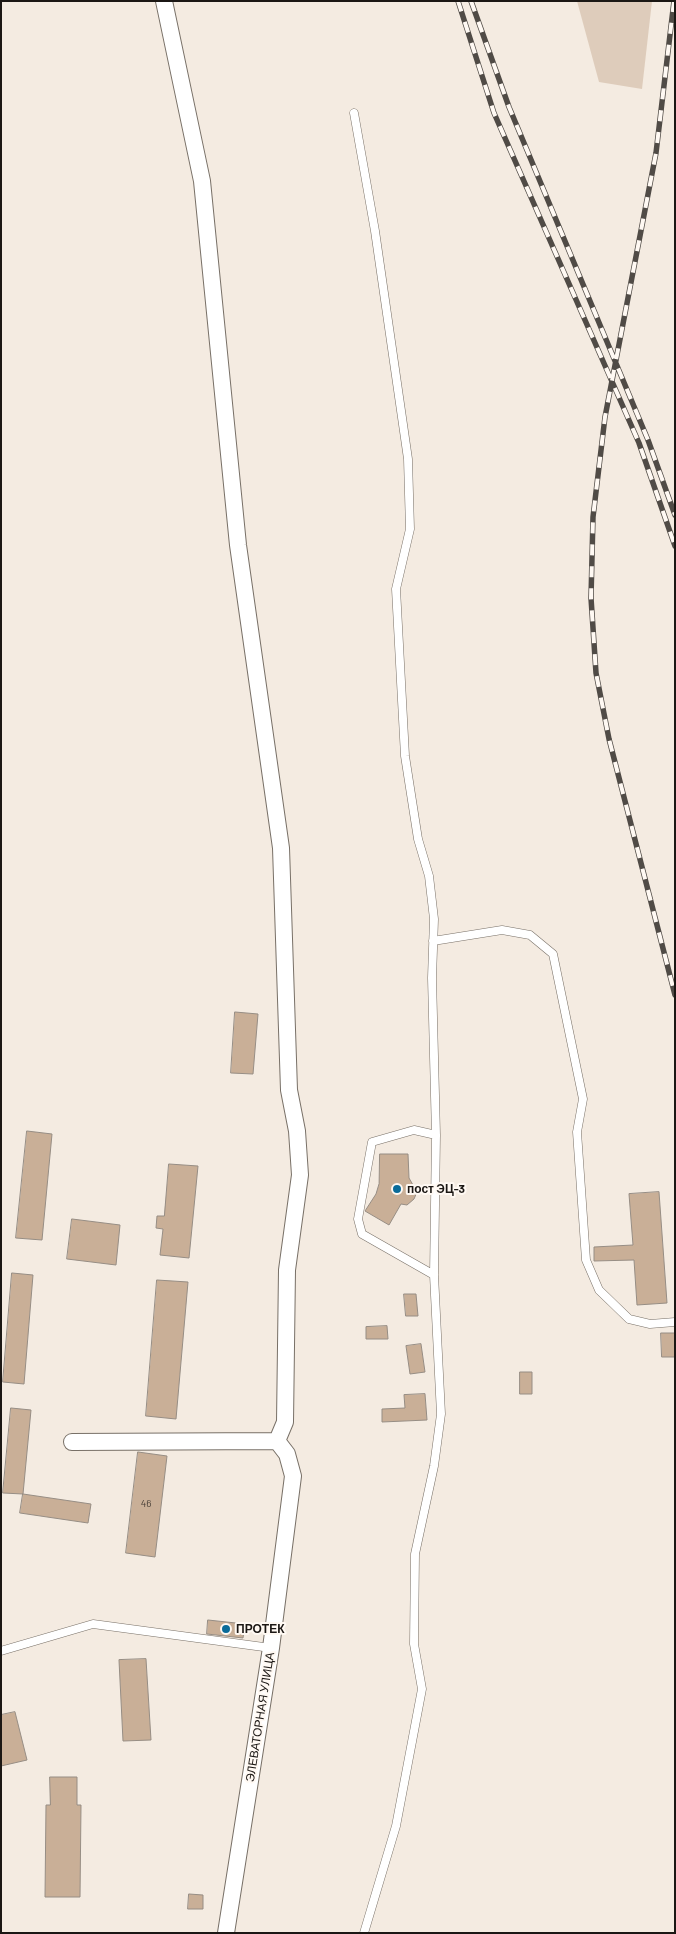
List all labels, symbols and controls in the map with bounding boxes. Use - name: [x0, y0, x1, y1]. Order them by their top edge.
- place label: пост ЭЦ-3: [407, 1182, 465, 1196]
- marker: пост ЭЦ-3: [391, 1183, 403, 1195]
- house number: 46: [141, 1498, 151, 1510]
- place label: ПРОТЕК: [236, 1622, 284, 1636]
- marker: ПРОТЕК: [220, 1623, 232, 1635]
- street label: ЭЛЕВАТОРНАЯ УЛИЦА: [243, 1651, 277, 1783]

